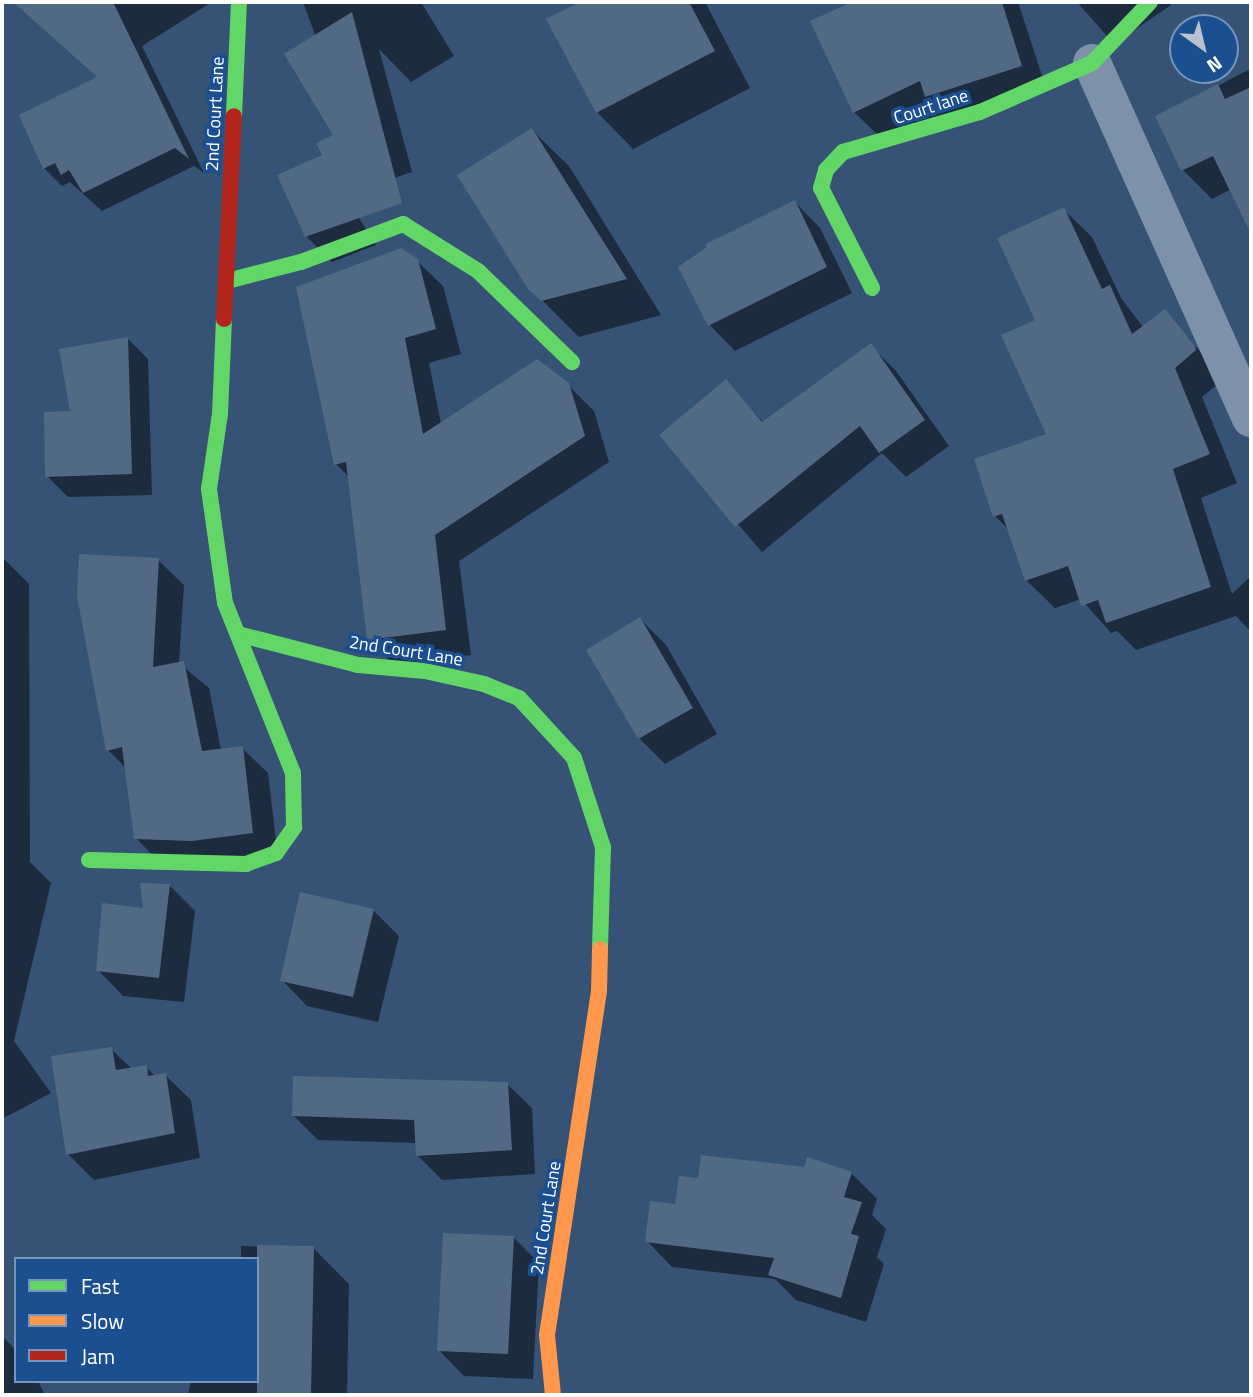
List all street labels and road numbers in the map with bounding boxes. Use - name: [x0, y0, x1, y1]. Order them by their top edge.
- street label: 2nd Court Lane: [201, 56, 229, 172]
- street label: Court lane: [891, 85, 971, 129]
- street label: 2nd Court Lane: [348, 631, 464, 671]
- street label: 2nd Court Lane: [526, 1160, 566, 1276]

